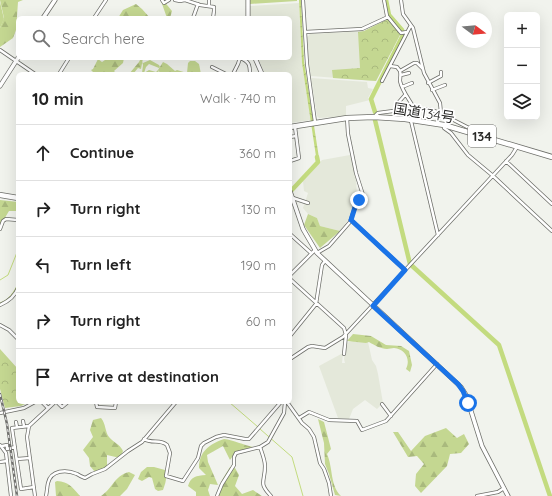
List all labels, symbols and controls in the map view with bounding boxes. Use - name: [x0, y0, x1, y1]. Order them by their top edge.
- north arrow: [456, 12, 492, 48]
- map controls: [504, 12, 540, 120]
- button: +: [504, 12, 540, 48]
- search box: [16, 16, 292, 60]
- icon: search: [30, 27, 52, 49]
- text: Search here: [62, 29, 145, 48]
- button: −: [504, 48, 540, 84]
- button: layers: [504, 84, 540, 120]
- text: 10 min: [32, 88, 84, 109]
- text: Walk · 740 m: [200, 90, 276, 106]
- street label: 国道134号: [392, 99, 456, 127]
- road number: 134: [468, 125, 496, 147]
- icon: ahead: [32, 142, 54, 164]
- text: Continue: [70, 143, 134, 162]
- text: 360 m: [239, 145, 276, 161]
- route end: [350, 191, 368, 209]
- icon: right: [32, 198, 54, 220]
- text: Turn right: [70, 199, 141, 218]
- text: 130 m: [241, 201, 276, 217]
- icon: left: [32, 254, 54, 276]
- text: Turn left: [70, 255, 132, 274]
- text: 190 m: [241, 257, 276, 273]
- icon: right: [32, 310, 54, 332]
- text: Turn right: [70, 311, 141, 330]
- text: 60 m: [246, 313, 276, 329]
- icon: arrive: [32, 366, 54, 388]
- text: Arrive at destination: [70, 367, 219, 386]
- route start: [459, 394, 477, 412]

